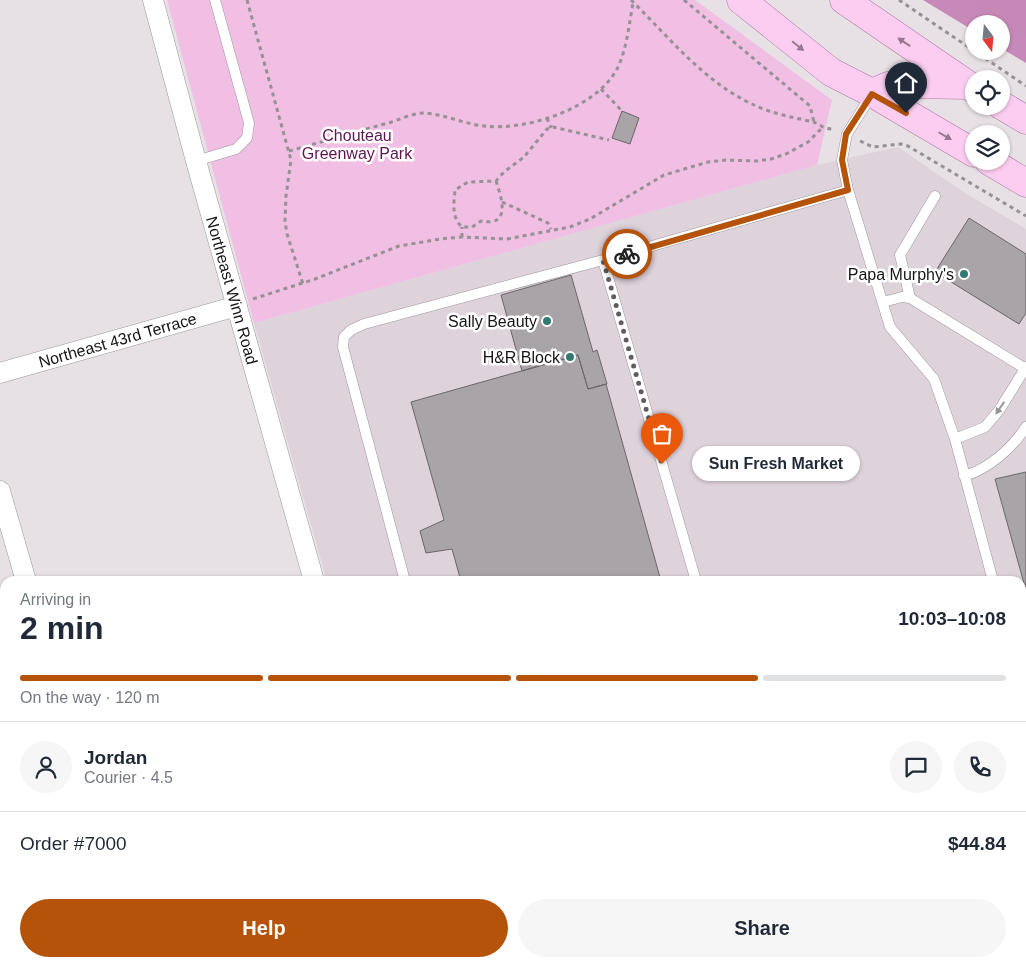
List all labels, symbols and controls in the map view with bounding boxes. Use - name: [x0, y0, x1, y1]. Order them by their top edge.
- north arrow: [965, 15, 1010, 60]
- map controls: [965, 15, 1010, 170]
- one-way arrow: [897, 37, 911, 47]
- one-way arrow: [791, 40, 804, 51]
- pin: [885, 62, 927, 113]
- icon: home: [892, 69, 920, 97]
- button: locate: [965, 70, 1010, 115]
- button: layers: [965, 125, 1010, 170]
- park label: Chouteau Greenway Park: [302, 127, 413, 162]
- one-way arrow: [938, 131, 951, 140]
- street label: Northeast Winn Road: [203, 214, 261, 366]
- courier: [602, 229, 652, 279]
- icon: bike: [613, 240, 641, 268]
- place label: Papa Murphy's: [848, 266, 954, 283]
- marker: Papa Murphy's: [958, 268, 970, 280]
- street label: Northeast 43rd Terrace: [37, 310, 199, 371]
- place label: Sally Beauty: [448, 313, 537, 330]
- marker: Sally Beauty: [541, 315, 553, 327]
- place label: H&R Block: [483, 349, 561, 366]
- marker: H&R Block: [564, 351, 576, 363]
- one-way arrow: [995, 401, 1005, 415]
- pin: [641, 413, 683, 464]
- icon: bag: [648, 420, 676, 448]
- callout: Sun Fresh Market: [692, 446, 860, 482]
- text: Sun Fresh Market: [709, 455, 843, 472]
- text: Arriving in: [20, 591, 91, 608]
- text: 10:03–10:08: [898, 608, 1006, 629]
- text: 2 min: [20, 610, 104, 646]
- text: On the way · 120 m: [20, 689, 160, 706]
- button: person: [20, 741, 72, 793]
- button: chat: [890, 741, 942, 793]
- button: phone: [954, 741, 1006, 793]
- text: Jordan: [84, 747, 147, 768]
- text: Courier · 4.5: [84, 769, 173, 786]
- text: Order #7000: [20, 833, 127, 854]
- text: $44.84: [948, 833, 1006, 854]
- button: Help: [20, 899, 508, 957]
- button: Share: [518, 899, 1006, 957]

